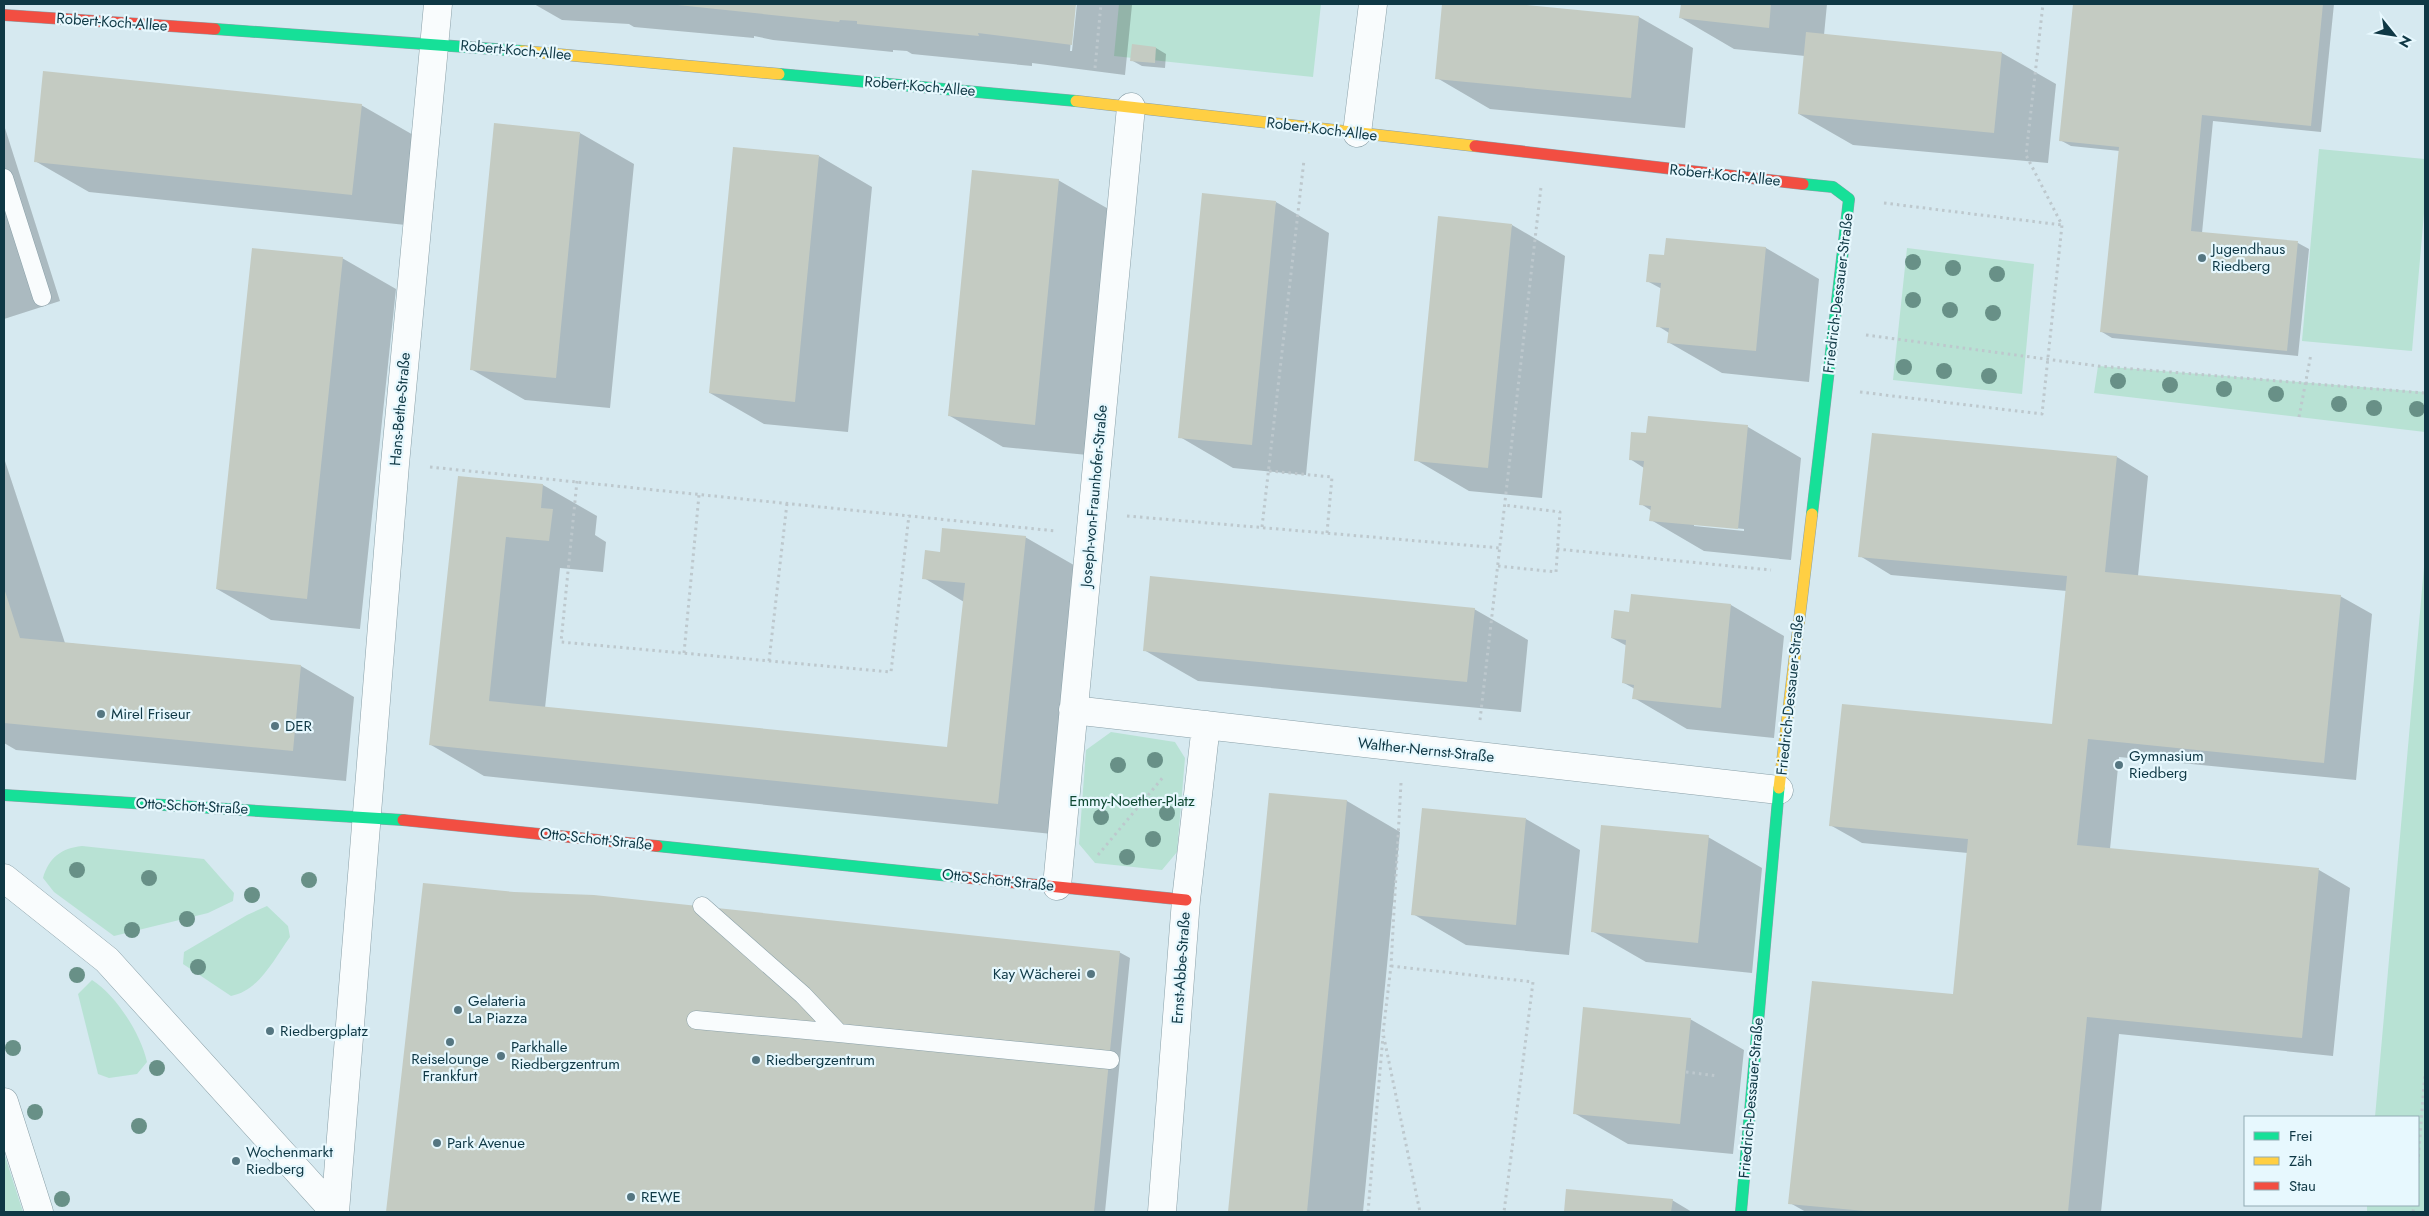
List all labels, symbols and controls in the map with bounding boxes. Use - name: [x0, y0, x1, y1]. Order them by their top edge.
- street label: Robert-Koch-Allee: [56, 7, 169, 37]
- north arrow: [2369, 10, 2419, 60]
- text: N: [2394, 32, 2417, 51]
- street label: Robert-Koch-Allee: [460, 34, 573, 66]
- street label: Robert-Koch-Allee: [864, 70, 977, 102]
- street label: Robert-Koch-Allee: [1265, 111, 1379, 147]
- street label: Robert-Koch-Allee: [1668, 158, 1782, 192]
- street label: Friedrich-Dessauer-Straße: [1817, 211, 1859, 374]
- place label: Jugendhaus Riedberg: [2210, 238, 2285, 277]
- marker: Jugendhaus Riedberg: [2196, 252, 2208, 264]
- street label: Hans-Bethe-Straße: [384, 351, 416, 467]
- street label: Joseph-von-Fraunhofer-Straße: [1075, 404, 1113, 590]
- street label: Friedrich-Dessauer-Straße: [1771, 613, 1809, 776]
- place label: Mirel Friseur: [111, 703, 192, 725]
- marker: Mirel Friseur: [95, 708, 107, 720]
- place label: DER: [285, 715, 312, 737]
- marker: DER: [269, 720, 281, 732]
- street label: Walther-Nernst-Straße: [1357, 732, 1496, 768]
- place label: Gymnasium Riedberg: [2129, 745, 2204, 784]
- marker: Gymnasium Riedberg: [2113, 759, 2125, 771]
- park label: Emmy-Noether-Platz: [1069, 790, 1195, 812]
- street label: Otto-Schott-Straße: [135, 792, 249, 820]
- street label: Otto-Schott-Straße: [539, 822, 653, 856]
- street label: Otto-Schott-Straße: [941, 863, 1055, 897]
- street label: Ernst-Abbe-Straße: [1166, 911, 1196, 1025]
- place label: Kay Wächerei: [993, 963, 1081, 985]
- marker: Kay Wächerei: [1085, 968, 1097, 980]
- place label: Gelateria La Piazza: [468, 990, 527, 1029]
- marker: Gelateria La Piazza: [452, 1004, 464, 1016]
- street label: Friedrich-Dessauer-Straße: [1733, 1016, 1769, 1179]
- place label: Riedbergplatz: [280, 1020, 368, 1042]
- marker: Riedbergplatz: [264, 1025, 276, 1037]
- marker: Reiselounge Frankfurt: [444, 1036, 456, 1048]
- place label: Parkhalle Riedbergzentrum: [511, 1036, 620, 1075]
- place label: Reiselounge Frankfurt: [411, 1048, 489, 1087]
- place label: Riedbergzentrum: [766, 1049, 875, 1071]
- marker: Parkhalle Riedbergzentrum: [495, 1050, 507, 1062]
- marker: Riedbergzentrum: [750, 1054, 762, 1066]
- legend: [2244, 1116, 2419, 1206]
- text: Frei: [2289, 1125, 2313, 1147]
- place label: Park Avenue: [447, 1132, 525, 1154]
- marker: Park Avenue: [431, 1137, 443, 1149]
- place label: Wochenmarkt Riedberg: [246, 1141, 333, 1180]
- text: Zäh: [2289, 1150, 2312, 1172]
- marker: Wochenmarkt Riedberg: [230, 1155, 242, 1167]
- text: Stau: [2289, 1175, 2316, 1197]
- place label: REWE: [641, 1186, 681, 1208]
- marker: REWE: [625, 1191, 637, 1203]

